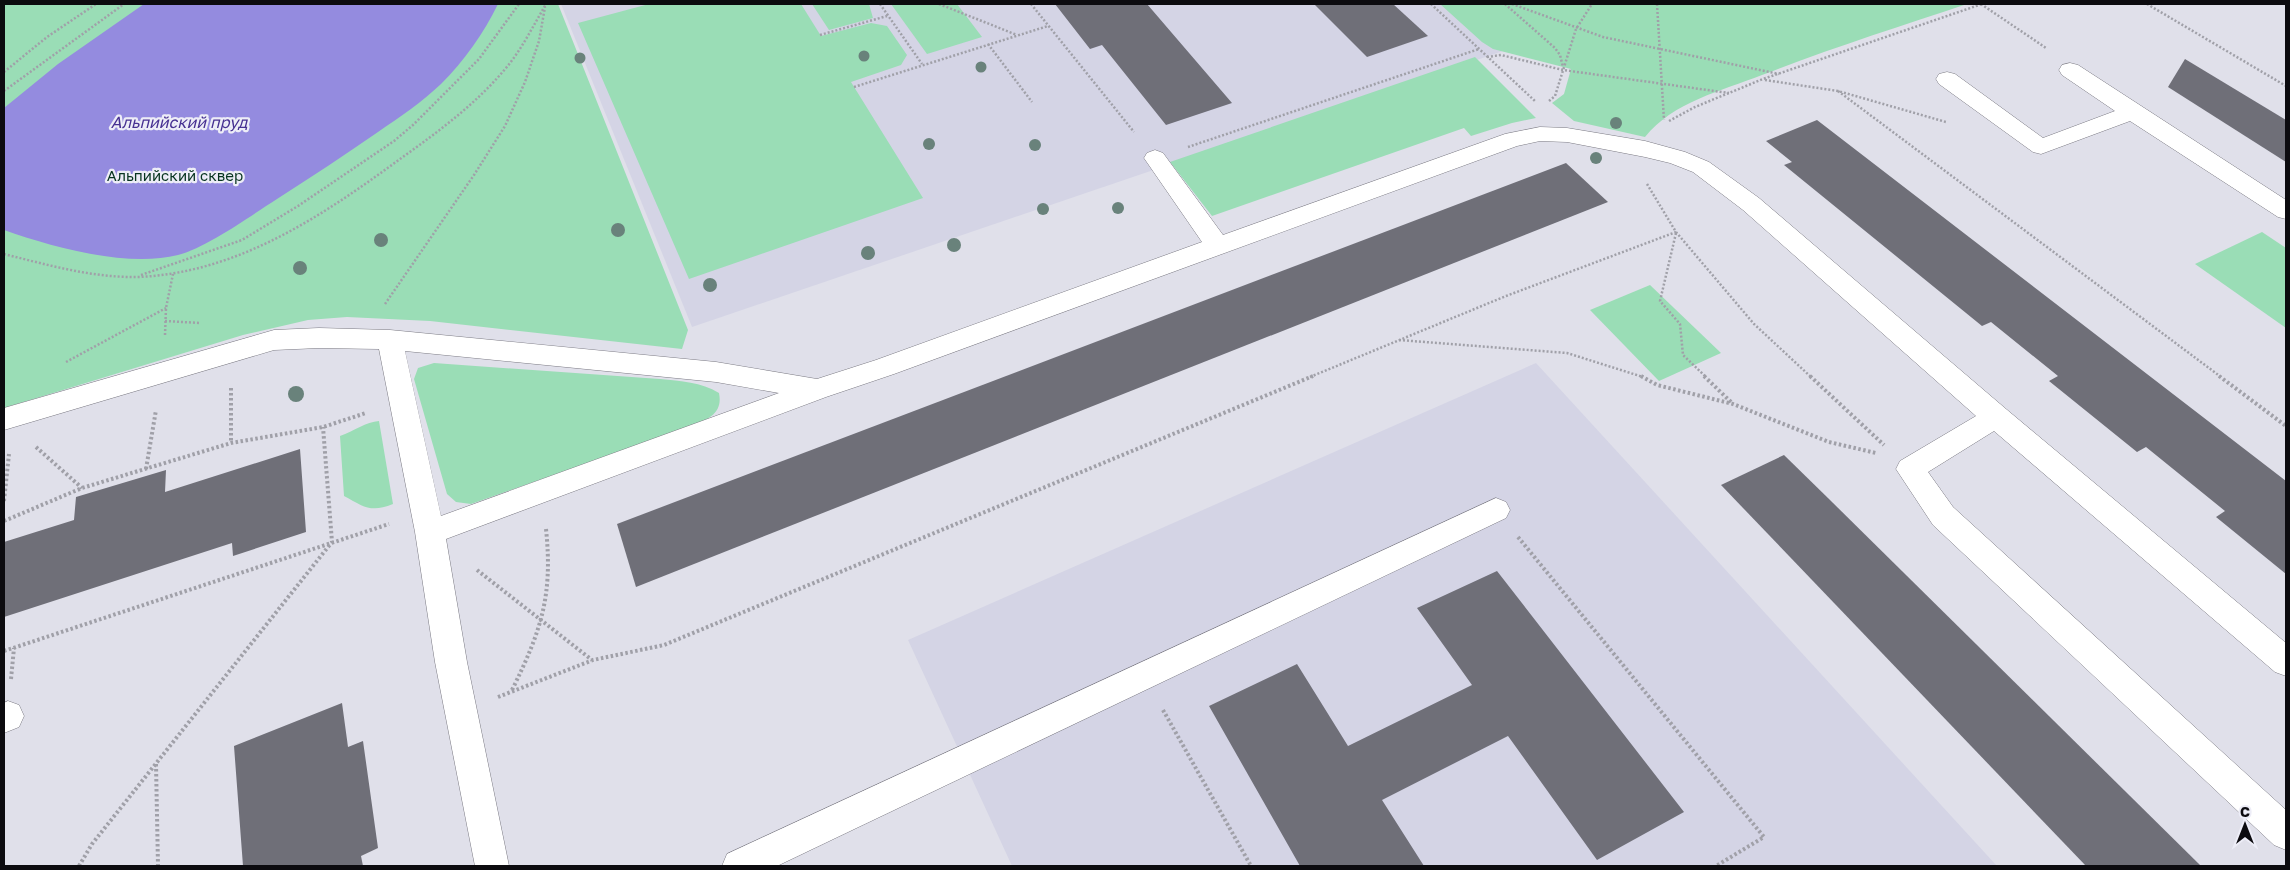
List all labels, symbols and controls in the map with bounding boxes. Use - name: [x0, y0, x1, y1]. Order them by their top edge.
- water label: Альпийский пруд: [111, 112, 249, 132]
- park label: Альпийский сквер: [107, 166, 243, 184]
- north arrow: [2220, 800, 2270, 850]
- text: С: [2240, 803, 2250, 820]

